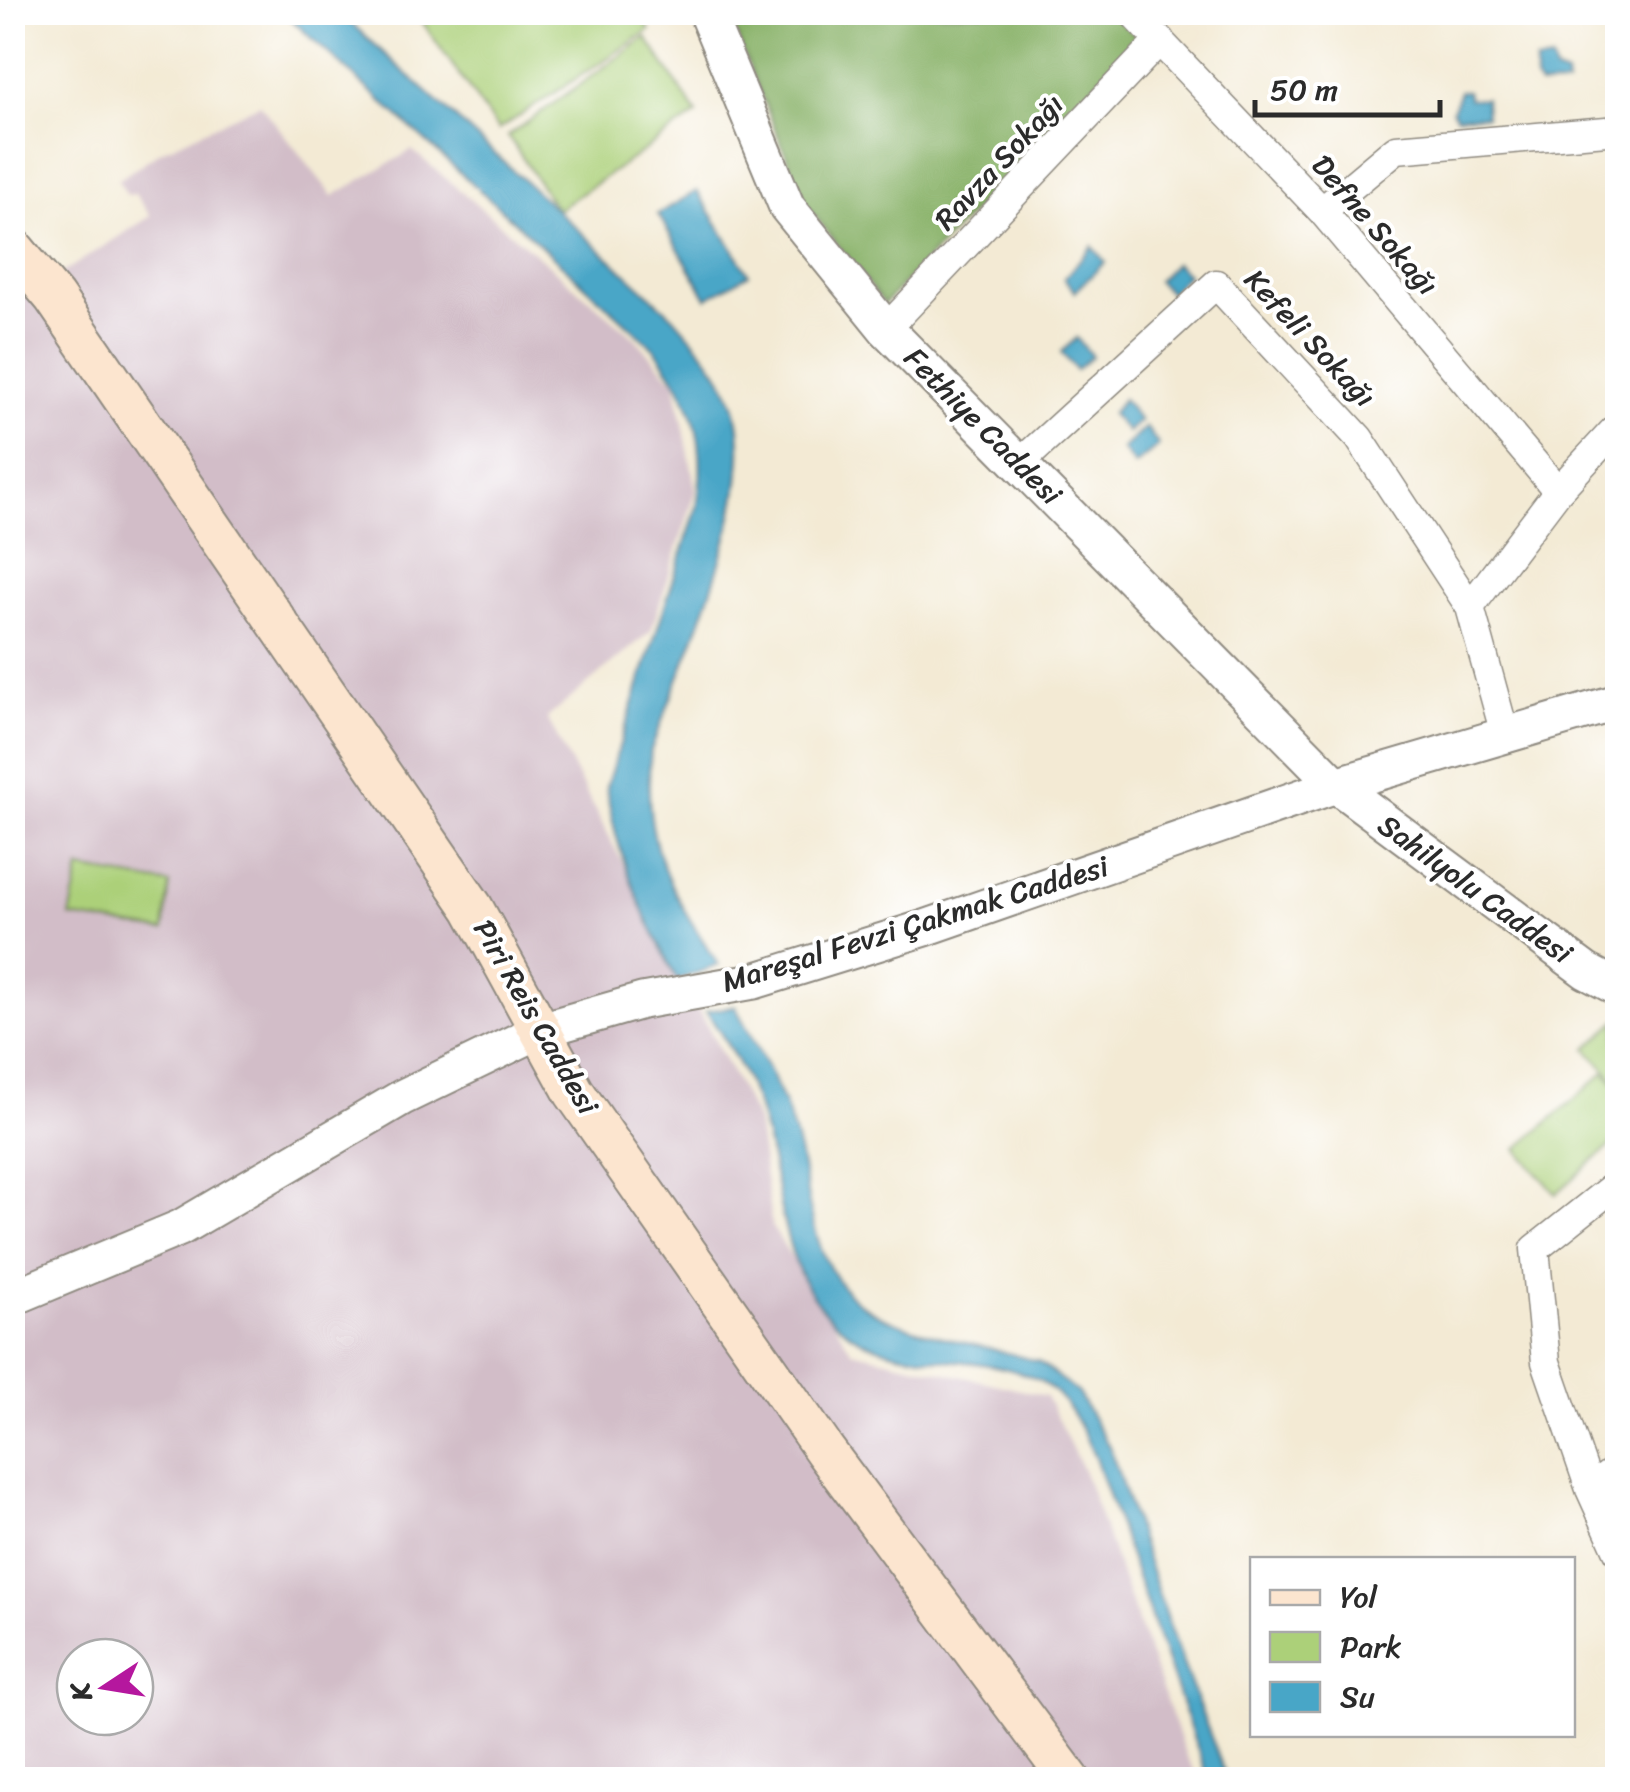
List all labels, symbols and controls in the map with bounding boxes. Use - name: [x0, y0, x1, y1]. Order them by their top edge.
- scale bar: [1255, 55, 1440, 117]
- text: 50 m: [1270, 63, 1338, 117]
- street label: Ravza Sokağı: [920, 81, 1078, 243]
- street label: Defne Sokağı: [1297, 142, 1453, 308]
- street label: Kefeli Sokağı: [1230, 255, 1390, 421]
- street label: Fethiye Caddesi: [890, 333, 1076, 519]
- street label: Sahilyolu Caddesi: [1366, 799, 1586, 980]
- street label: Mareşal Fevzi Çakmak Caddesi: [715, 839, 1117, 1009]
- street label: Piri Reis Caddesi: [458, 909, 615, 1127]
- legend: [1250, 1557, 1575, 1737]
- text: Yol: [1340, 1570, 1379, 1624]
- text: Park: [1340, 1620, 1402, 1674]
- north arrow: [55, 1637, 155, 1737]
- text: Su: [1340, 1670, 1375, 1724]
- text: K: [55, 1677, 107, 1706]

